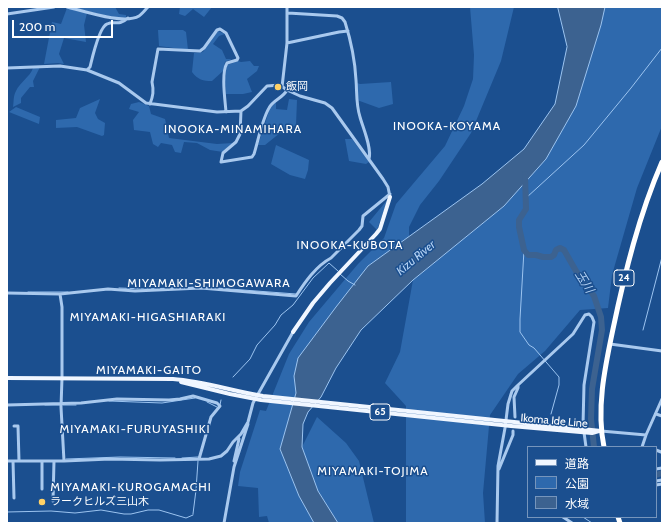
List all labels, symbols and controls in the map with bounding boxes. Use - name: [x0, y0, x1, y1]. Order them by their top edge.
- scale bar: [14, 12, 115, 38]
- text: 200 m: [19, 19, 55, 34]
- place label: 飯岡: [286, 80, 308, 94]
- marker: 飯岡: [273, 82, 283, 92]
- district label: INOOKA-KOYAMA: [393, 119, 501, 133]
- district label: INOOKA-MINAMIHARA: [164, 122, 302, 136]
- district label: INOOKA-KUBOTA: [297, 238, 403, 252]
- water label: Kizu River: [394, 238, 438, 278]
- water label: 玉川: [572, 268, 596, 296]
- road number: 24: [614, 270, 634, 286]
- district label: MIYAMAKI-SHIMOGAWARA: [127, 276, 291, 290]
- district label: MIYAMAKI-HIGASHIARAKI: [70, 310, 226, 324]
- district label: MIYAMAKI-GAITO: [96, 363, 202, 377]
- road number: 65: [370, 404, 390, 420]
- street label: Ikoma Ide Line: [520, 411, 588, 431]
- district label: MIYAMAKI-FURUYASHIKI: [60, 422, 210, 436]
- legend: [527, 446, 657, 518]
- text: 道路: [565, 456, 589, 471]
- district label: MIYAMAKI-TOJIMA: [317, 464, 429, 478]
- text: 公園: [565, 476, 589, 491]
- district label: MIYAMAKI-KUROGAMACHI: [50, 480, 212, 494]
- place label: ラークヒルズ三山木: [50, 495, 149, 509]
- text: 水域: [565, 496, 589, 511]
- marker: ラークヒルズ三山木: [37, 497, 47, 507]

